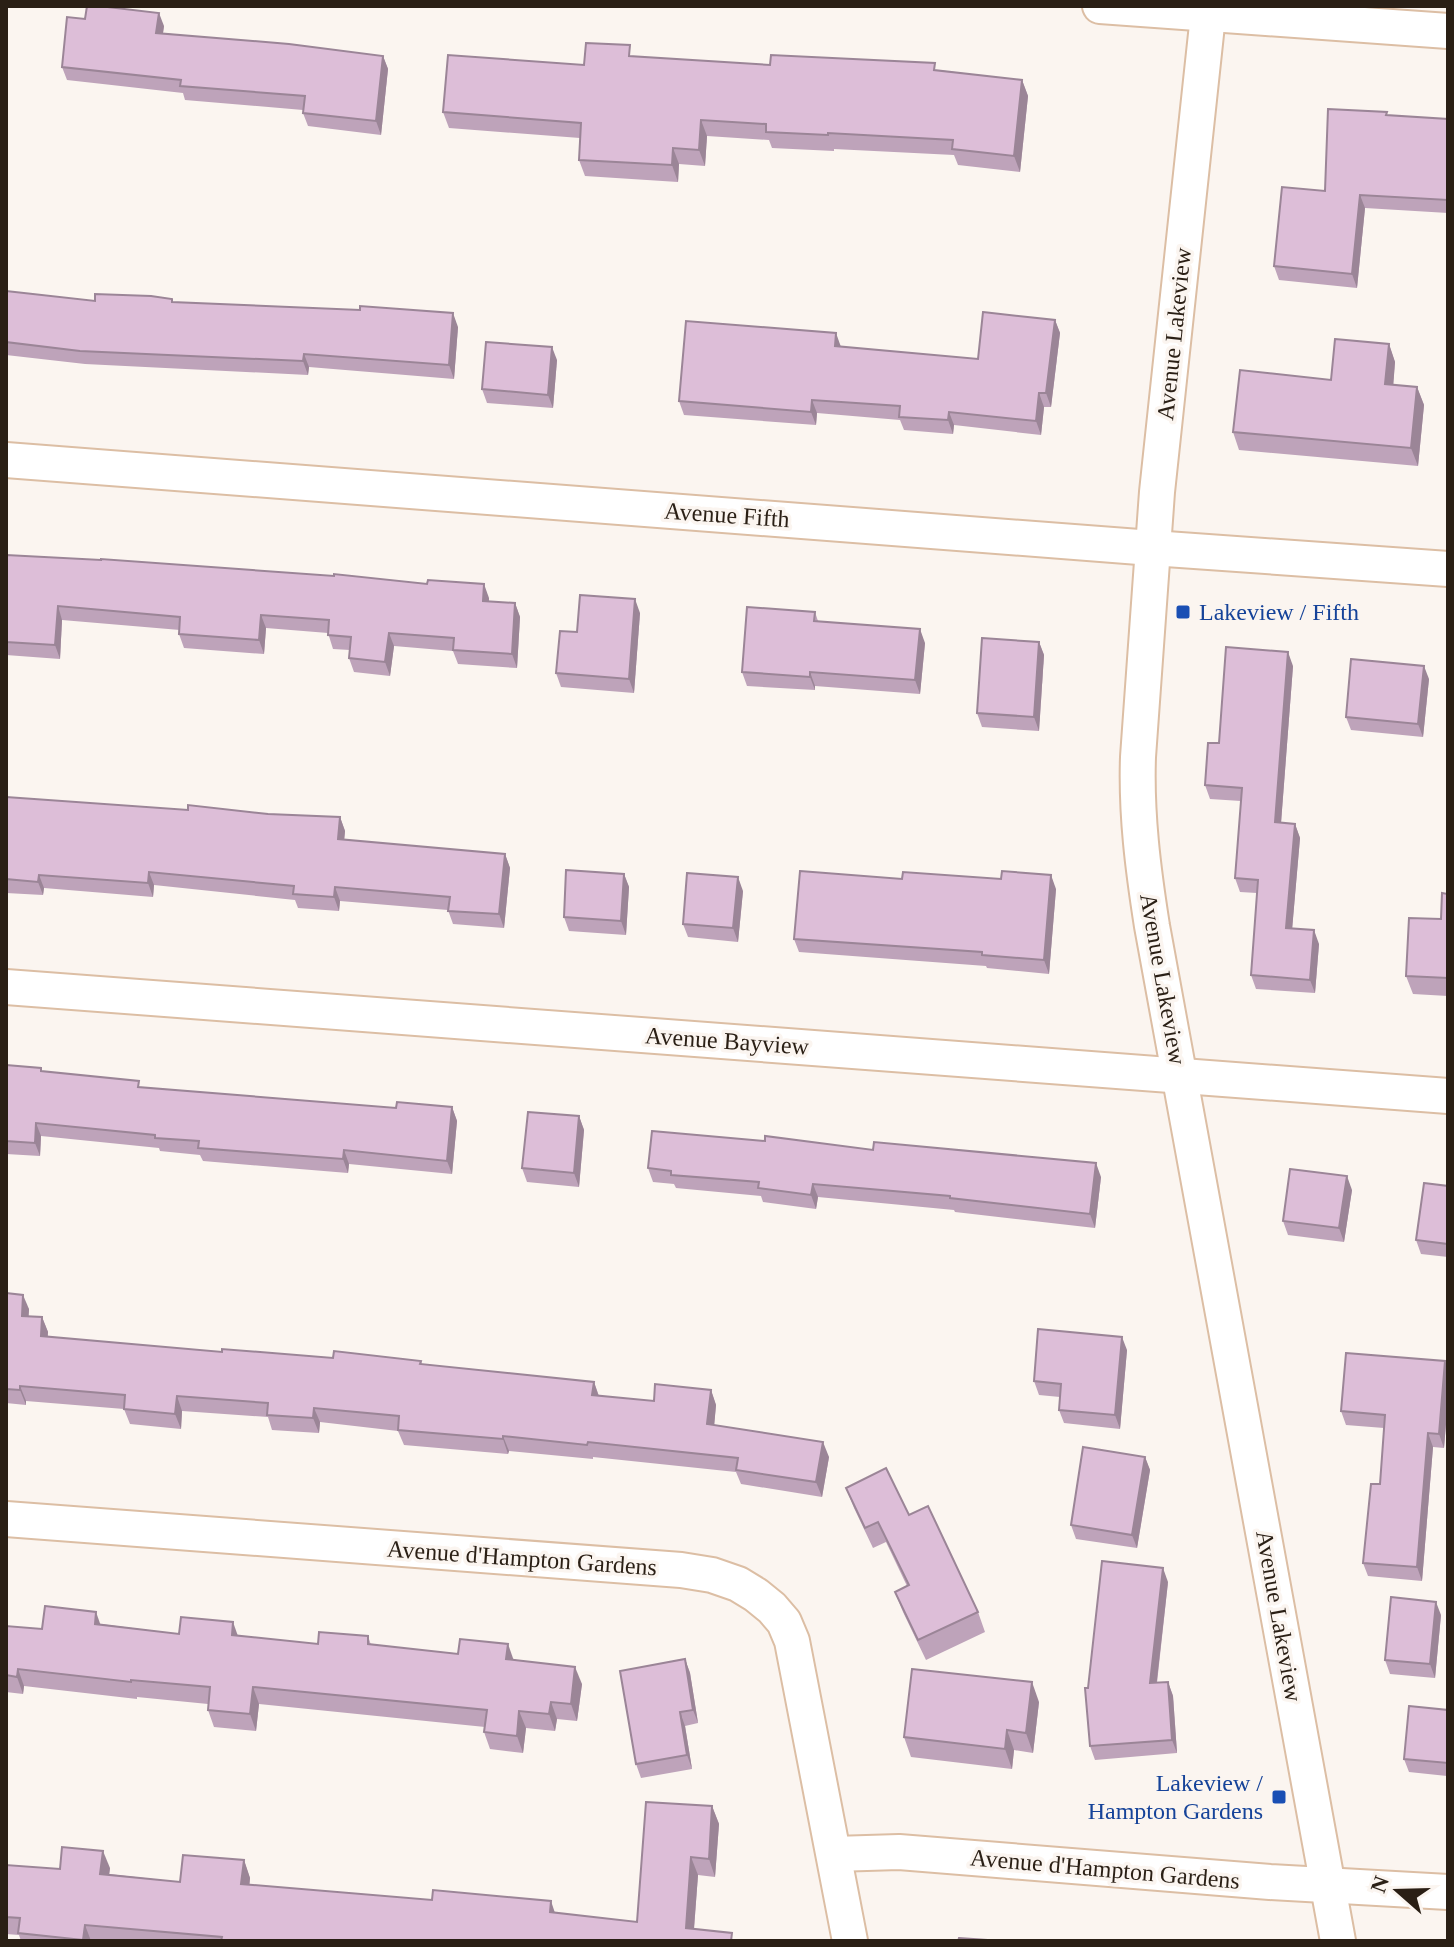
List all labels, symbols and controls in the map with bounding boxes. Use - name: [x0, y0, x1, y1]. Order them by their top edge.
- street label: Avenue Lakeview: [1152, 246, 1196, 422]
- street label: Avenue Fifth: [663, 498, 791, 532]
- place label: Lakeview / Fifth: [1199, 599, 1359, 625]
- marker: Lakeview / Fifth: [1174, 603, 1192, 621]
- street label: Avenue Lakeview: [1135, 891, 1191, 1067]
- street label: Avenue Bayview: [644, 1022, 810, 1060]
- street label: Avenue Lakeview: [1251, 1528, 1307, 1704]
- street label: Avenue d'Hampton Gardens: [386, 1536, 658, 1580]
- place label: Lakeview / Hampton Gardens: [1088, 1770, 1263, 1824]
- marker: Lakeview / Hampton Gardens: [1270, 1788, 1288, 1806]
- street label: Avenue d'Hampton Gardens: [969, 1844, 1241, 1894]
- north arrow: [1358, 1851, 1438, 1931]
- text: N: [1365, 1872, 1394, 1896]

